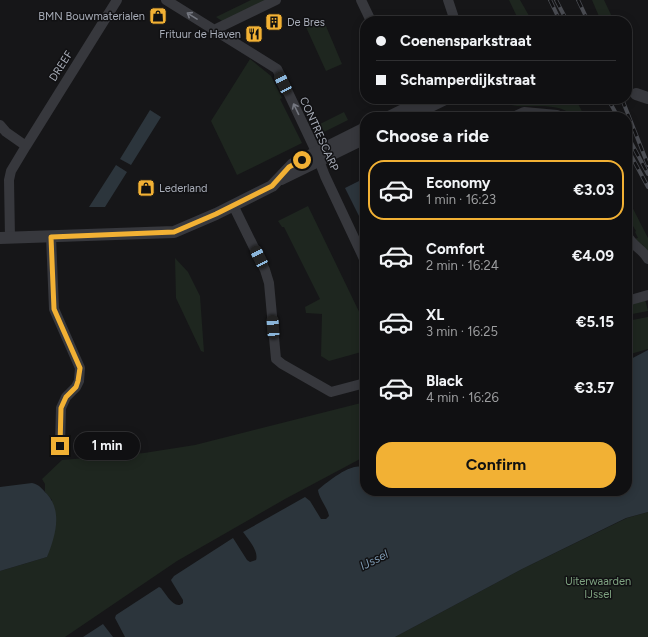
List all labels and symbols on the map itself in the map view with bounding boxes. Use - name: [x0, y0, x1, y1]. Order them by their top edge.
- shop icon: BMN Bouwmaterialen: [148, 6, 168, 26]
- place label: BMN Bouwmaterialen: [38, 10, 145, 23]
- one-way arrow: [186, 12, 198, 20]
- building icon: De Bres: [264, 12, 284, 32]
- place label: De Bres: [287, 16, 325, 29]
- restaurant icon: Frituur de Haven: [244, 24, 264, 44]
- place label: Frituur de Haven: [159, 28, 241, 41]
- street label: DREEF: [47, 48, 75, 84]
- car: [272, 70, 294, 96]
- street label: CONTRESCARP: [297, 95, 341, 174]
- one-way arrow: [292, 104, 299, 116]
- route start: [293, 151, 311, 169]
- shop icon: Lederland: [136, 178, 156, 198]
- place label: Lederland: [159, 182, 208, 195]
- car: [248, 244, 270, 270]
- car: [266, 315, 280, 339]
- callout: 1 min: [74, 432, 140, 460]
- route end: [51, 437, 69, 455]
- water label: IJssel: [357, 547, 391, 573]
- park label: Uiterwaarden IJssel: [565, 575, 631, 601]

